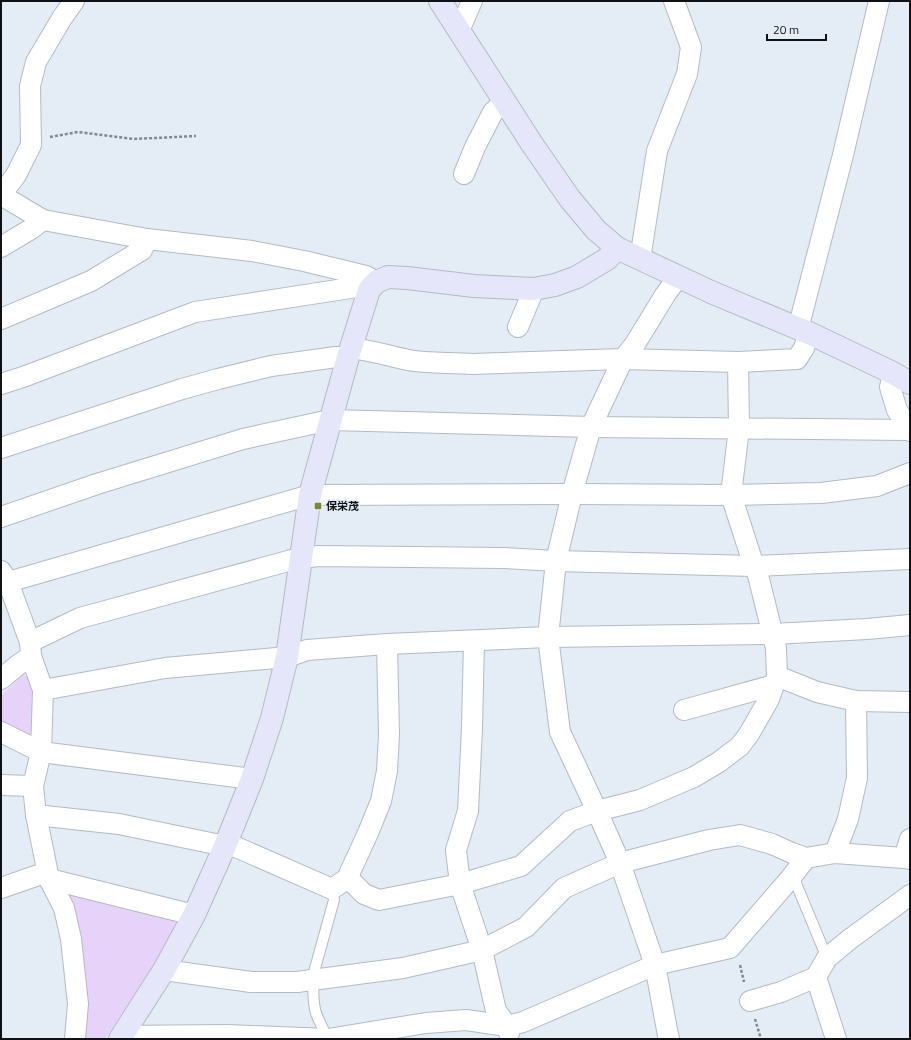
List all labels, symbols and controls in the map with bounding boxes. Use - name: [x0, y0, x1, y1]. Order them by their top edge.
- scale bar: [767, 16, 826, 42]
- text: 20 m: [773, 20, 799, 39]
- place label: 保栄茂: [326, 498, 359, 514]
- marker: 保栄茂: [313, 501, 323, 511]

